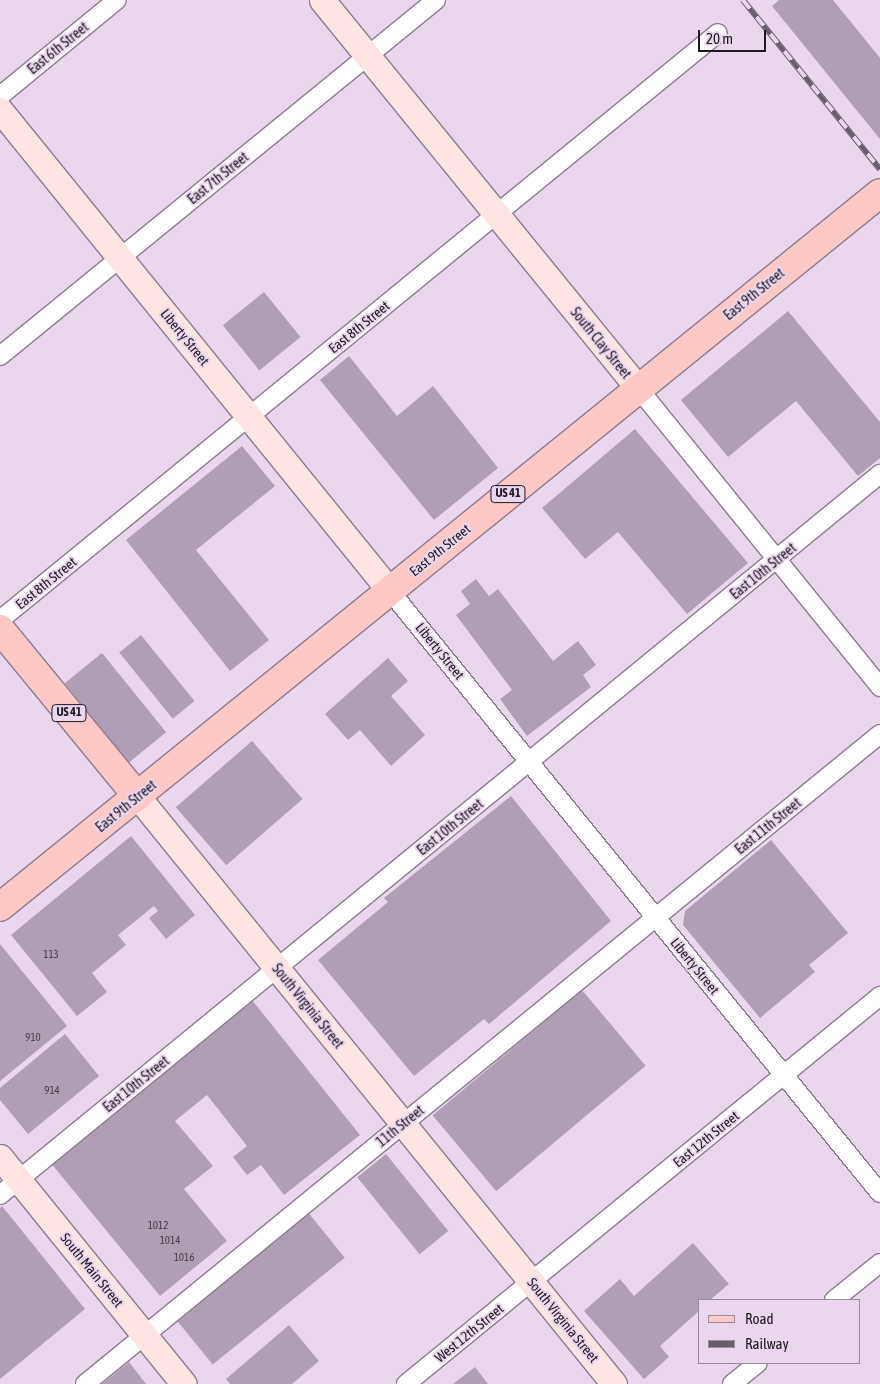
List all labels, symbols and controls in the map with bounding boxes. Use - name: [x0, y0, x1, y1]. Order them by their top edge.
- street label: East 6th Street: [24, 18, 92, 78]
- scale bar: [700, 20, 768, 52]
- text: 20 m: [706, 30, 733, 47]
- street label: East 7th Street: [184, 148, 252, 208]
- street label: East 9th Street: [720, 264, 788, 324]
- street label: East 8th Street: [325, 297, 393, 357]
- street label: South Clay Street: [567, 304, 635, 382]
- street label: Liberty Street: [157, 305, 213, 369]
- road number: US 41: [489, 484, 527, 504]
- street label: East 9th Street: [406, 520, 474, 580]
- street label: East 10th Street: [727, 539, 799, 603]
- street label: East 8th Street: [12, 553, 80, 613]
- street label: Liberty Street: [412, 619, 468, 683]
- road number: US 41: [50, 704, 88, 722]
- street label: East 9th Street: [92, 776, 160, 836]
- street label: East 11th Street: [732, 794, 804, 858]
- street label: East 10th Street: [414, 795, 486, 859]
- street label: Liberty Street: [667, 934, 723, 998]
- house number: 113: [43, 947, 59, 961]
- street label: South Virginia Street: [269, 960, 347, 1052]
- house number: 910: [25, 1030, 41, 1044]
- street label: East 10th Street: [100, 1052, 172, 1116]
- house number: 914: [44, 1083, 60, 1097]
- street label: 11th Street: [373, 1102, 427, 1150]
- street label: East 12th Street: [670, 1107, 742, 1171]
- house number: 1012: [148, 1218, 168, 1232]
- street label: South Main Street: [57, 1230, 127, 1310]
- house number: 1014: [160, 1233, 180, 1247]
- house number: 1016: [174, 1250, 194, 1264]
- street label: South Virginia Street: [524, 1274, 602, 1366]
- legend: [698, 1299, 860, 1364]
- street label: West 12th Street: [431, 1300, 507, 1366]
- text: Road: [745, 1310, 774, 1327]
- text: Railway: [745, 1335, 789, 1352]

